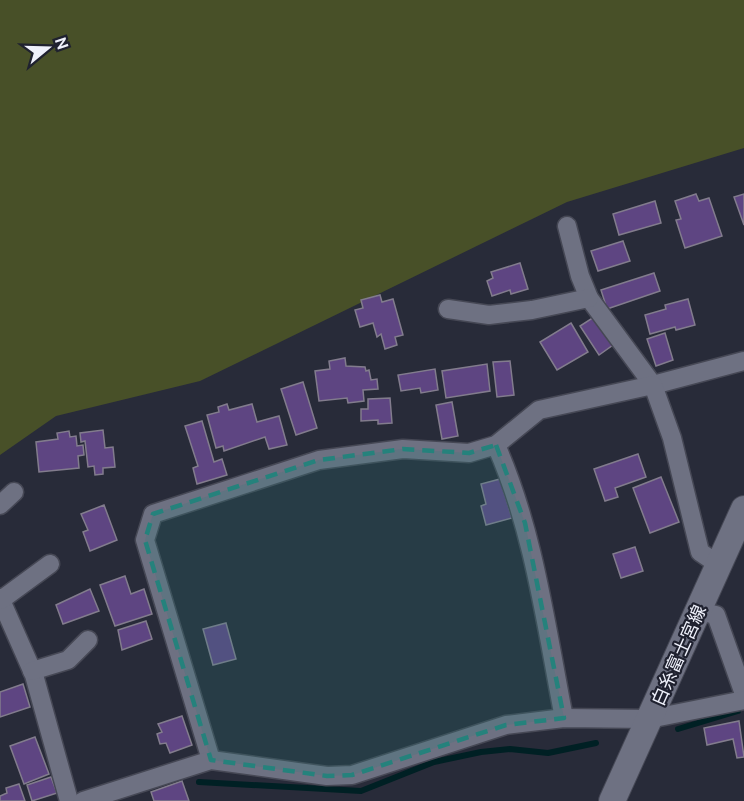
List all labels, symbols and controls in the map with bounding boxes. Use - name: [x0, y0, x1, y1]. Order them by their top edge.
- north arrow: [18, 18, 78, 78]
- text: N: [52, 35, 73, 52]
- street label: 白糸富士宮線: [647, 602, 709, 708]

